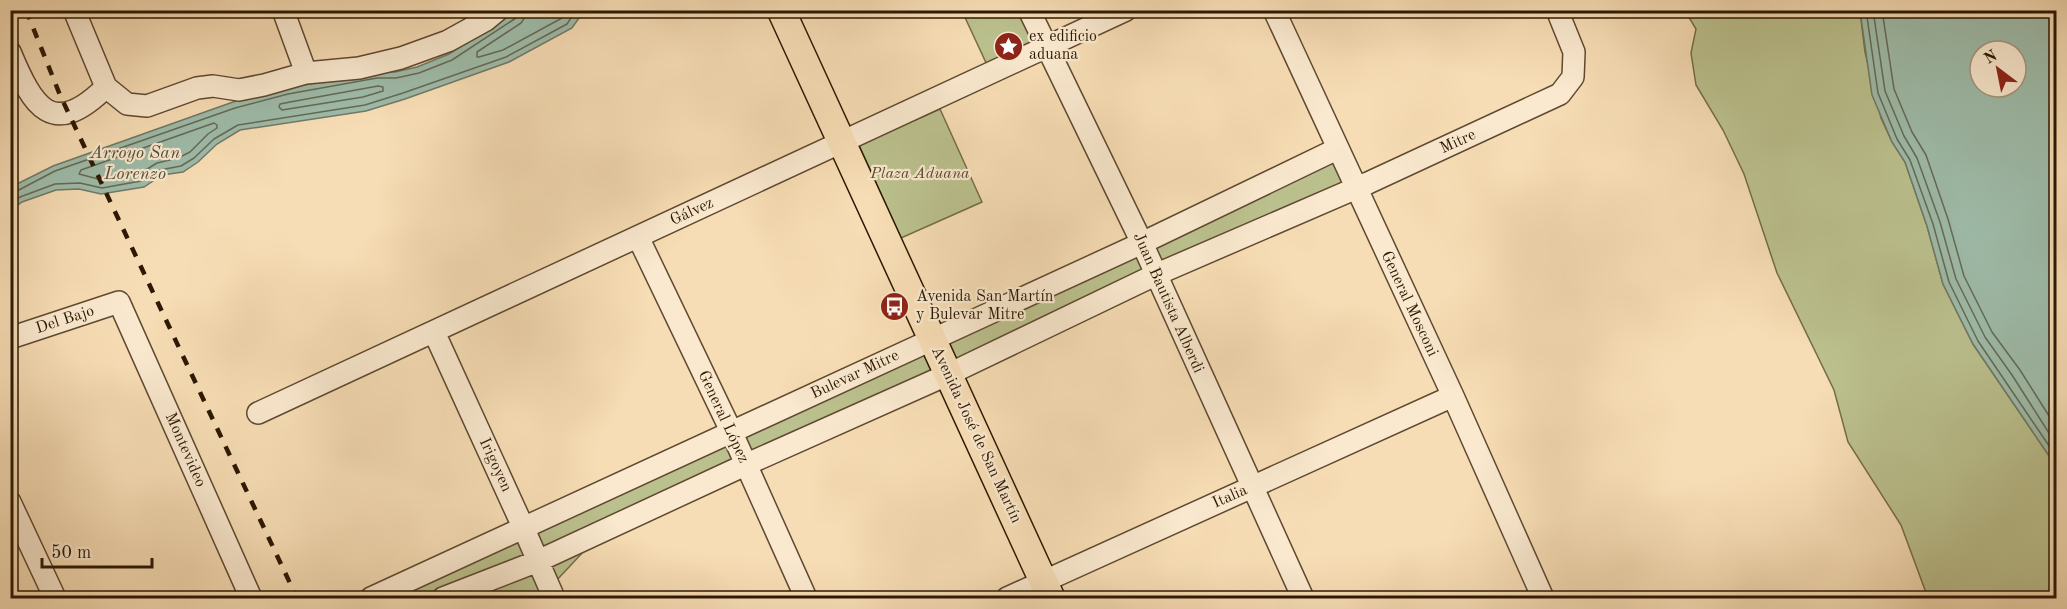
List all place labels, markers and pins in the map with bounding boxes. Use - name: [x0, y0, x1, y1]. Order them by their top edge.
- place label: ex edificio aduana: [1029, 29, 1097, 63]
- place icon: ex edificio aduana: [992, 30, 1024, 62]
- place label: Avenida San Martín y Bulevar Mitre: [916, 289, 1054, 323]
- bus stop icon: Avenida San Martín y Bulevar Mitre: [879, 290, 911, 322]

